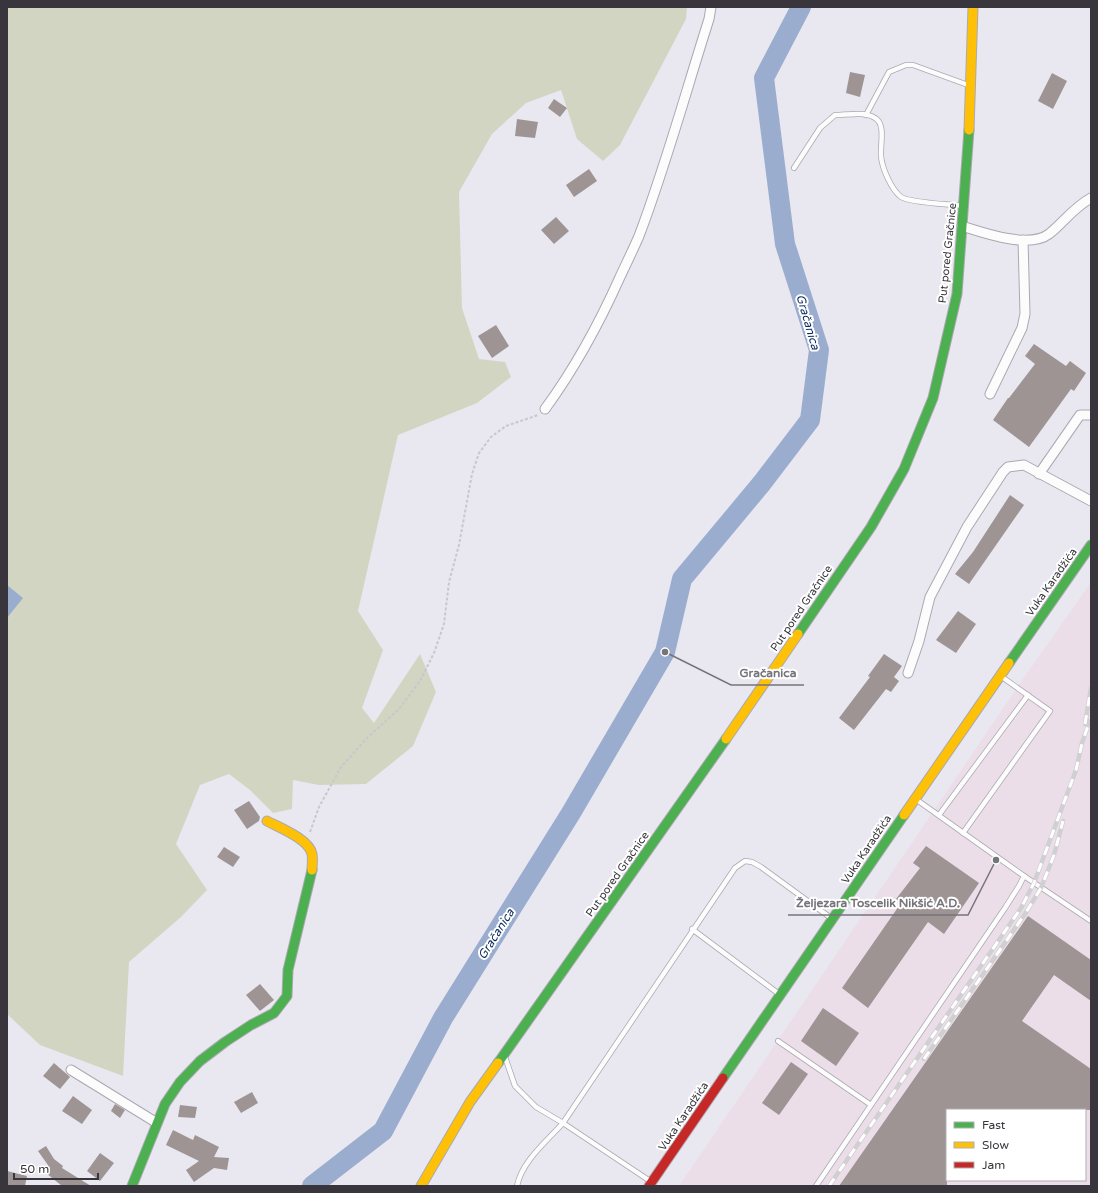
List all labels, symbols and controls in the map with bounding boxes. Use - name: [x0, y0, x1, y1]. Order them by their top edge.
- street label: Put pored Gračnice: [936, 202, 959, 304]
- water label: Gračanica: [793, 293, 823, 352]
- street label: Vuka Karadžića: [1023, 546, 1080, 619]
- street label: Put pored Gračnice: [768, 563, 835, 654]
- callout: Gračanica: [731, 661, 804, 685]
- text: Gračanica: [739, 666, 797, 680]
- street label: Vuka Karadžića: [839, 812, 894, 886]
- street label: Put pored Gračnice: [583, 829, 652, 919]
- callout: Željezara Toscelik Nikšić A.D.: [788, 891, 968, 915]
- text: Željezara Toscelik Nikšić A.D.: [796, 896, 960, 911]
- water label: Gračanica: [475, 906, 517, 962]
- street label: Vuka Karadžića: [656, 1079, 711, 1153]
- legend: [946, 1109, 1086, 1181]
- text: Fast: [982, 1118, 1006, 1132]
- text: Slow: [982, 1138, 1009, 1152]
- scale bar: [14, 1155, 98, 1181]
- text: Jam: [982, 1158, 1005, 1172]
- text: 50 m: [20, 1162, 49, 1176]

